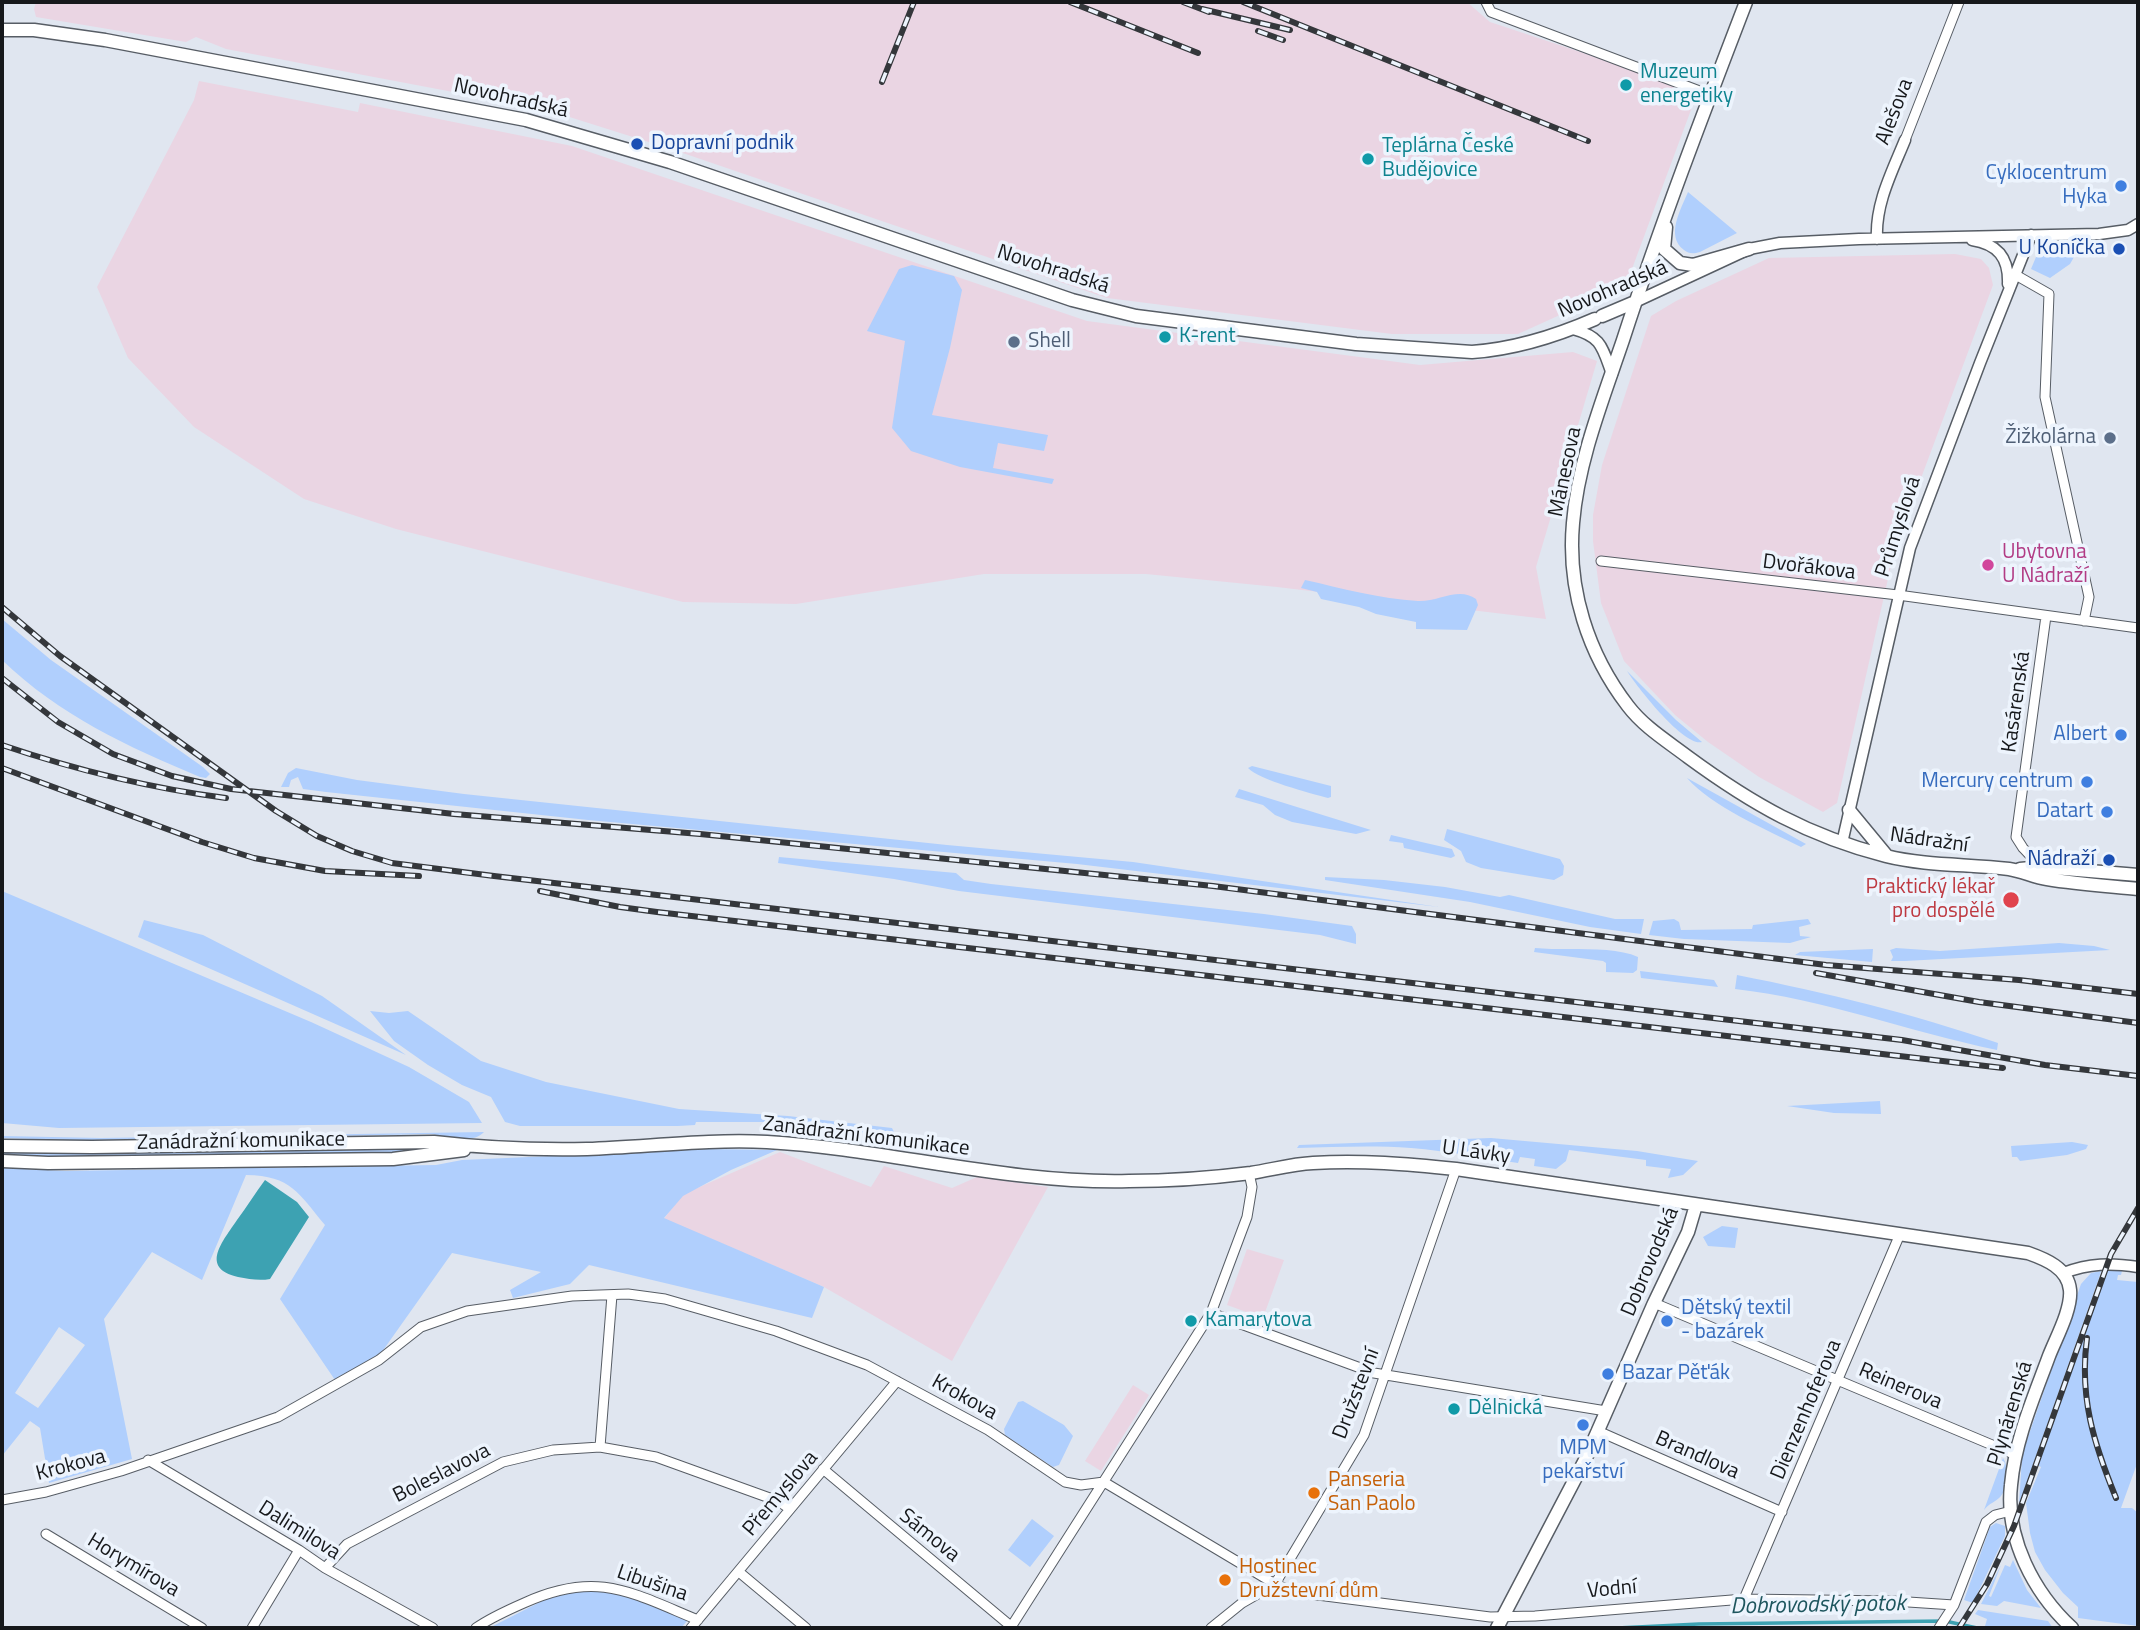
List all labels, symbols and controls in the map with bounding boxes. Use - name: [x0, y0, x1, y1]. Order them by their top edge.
- place label: Muzeum energetiky: [1640, 60, 1733, 110]
- street label: Novohradská: [451, 74, 571, 124]
- street label: Alešova: [1871, 75, 1919, 149]
- marker: Muzeum energetiky: [1618, 77, 1634, 93]
- place label: Dopravní podnik: [651, 131, 794, 157]
- place label: Teplárna České Budějovice: [1382, 134, 1514, 184]
- marker: Dopravní podnik: [629, 136, 645, 152]
- marker: Teplárna České Budějovice: [1360, 151, 1376, 167]
- place label: Cyklocentrum Hyka: [1986, 161, 2107, 211]
- marker: Cyklocentrum Hyka: [2113, 178, 2129, 194]
- place label: U Koníčka: [2019, 236, 2105, 262]
- street label: Novohradská: [994, 240, 1112, 300]
- marker: U Koníčka: [2111, 241, 2127, 257]
- street label: Novohradská: [1554, 256, 1672, 324]
- place label: K-rent: [1179, 324, 1236, 350]
- place label: Shell: [1028, 329, 1071, 355]
- marker: K-rent: [1157, 329, 1173, 345]
- marker: Shell: [1006, 334, 1022, 350]
- street label: Mánesova: [1544, 425, 1588, 519]
- place label: Žižkolárna: [2005, 425, 2096, 451]
- marker: Žižkolárna: [2102, 430, 2118, 446]
- street label: Průmyslová: [1871, 474, 1927, 580]
- place label: Ubytovna U Nádraží: [2002, 540, 2088, 590]
- street label: Dvořákova: [1761, 550, 1857, 586]
- marker: Ubytovna U Nádraží: [1980, 557, 1996, 573]
- street label: Kasárenská: [1997, 650, 2037, 754]
- place label: Albert: [2053, 722, 2107, 748]
- marker: Albert: [2113, 727, 2129, 743]
- place label: Mercury centrum: [1921, 769, 2073, 795]
- marker: Mercury centrum: [2079, 774, 2095, 790]
- place label: Datart: [2036, 799, 2093, 825]
- marker: Datart: [2099, 804, 2115, 820]
- street label: Nádražní: [1888, 823, 1970, 859]
- place label: Nádraží: [2027, 847, 2095, 873]
- marker: Nádraží: [2101, 852, 2117, 868]
- place label: Praktický lékař pro dospělé: [1866, 875, 1995, 925]
- marker: Praktický lékař pro dospělé: [2001, 890, 2021, 910]
- street label: Zanádražní komunikace: [761, 1112, 971, 1162]
- street label: Zanádražní komunikace: [137, 1128, 345, 1156]
- street label: U Lávky: [1440, 1136, 1512, 1170]
- street label: Dobrovodská: [1617, 1204, 1685, 1320]
- place label: Dětský textil - bazárek: [1681, 1296, 1791, 1346]
- place label: Kamarytova: [1205, 1308, 1312, 1334]
- marker: Kamarytova: [1183, 1313, 1199, 1329]
- marker: Dětský textil - bazárek: [1659, 1313, 1675, 1329]
- street label: Dienzenhoferova: [1766, 1336, 1848, 1484]
- street label: Družstevní: [1328, 1345, 1386, 1443]
- street label: Reinerova: [1854, 1358, 1946, 1416]
- street label: Plynárenská: [1983, 1358, 2039, 1470]
- place label: Bazar Pěťák: [1622, 1361, 1730, 1387]
- marker: Bazar Pěťák: [1600, 1366, 1616, 1382]
- street label: Krokova: [927, 1370, 1001, 1426]
- place label: Dělnická: [1468, 1396, 1543, 1422]
- marker: Dělnická: [1446, 1401, 1462, 1417]
- marker: MPM pekařství: [1575, 1417, 1591, 1433]
- street label: Brandlova: [1651, 1426, 1743, 1486]
- place label: MPM pekařství: [1542, 1436, 1624, 1486]
- street label: Boleslavova: [389, 1439, 495, 1509]
- street label: Krokova: [33, 1445, 109, 1487]
- street label: Přemyslova: [738, 1446, 824, 1542]
- place label: Panseria San Paolo: [1328, 1468, 1416, 1518]
- marker: Panseria San Paolo: [1306, 1485, 1322, 1501]
- street label: Dalimilova: [253, 1496, 345, 1566]
- street label: Sámova: [894, 1504, 964, 1568]
- street label: Horymírova: [82, 1529, 184, 1603]
- place label: Hostinec Družstevní dům: [1239, 1555, 1379, 1605]
- street label: Libušina: [613, 1560, 691, 1608]
- marker: Hostinec Družstevní dům: [1217, 1572, 1233, 1588]
- street label: Vodní: [1586, 1575, 1638, 1605]
- water label: Dobrovodský potok: [1730, 1591, 1906, 1621]

